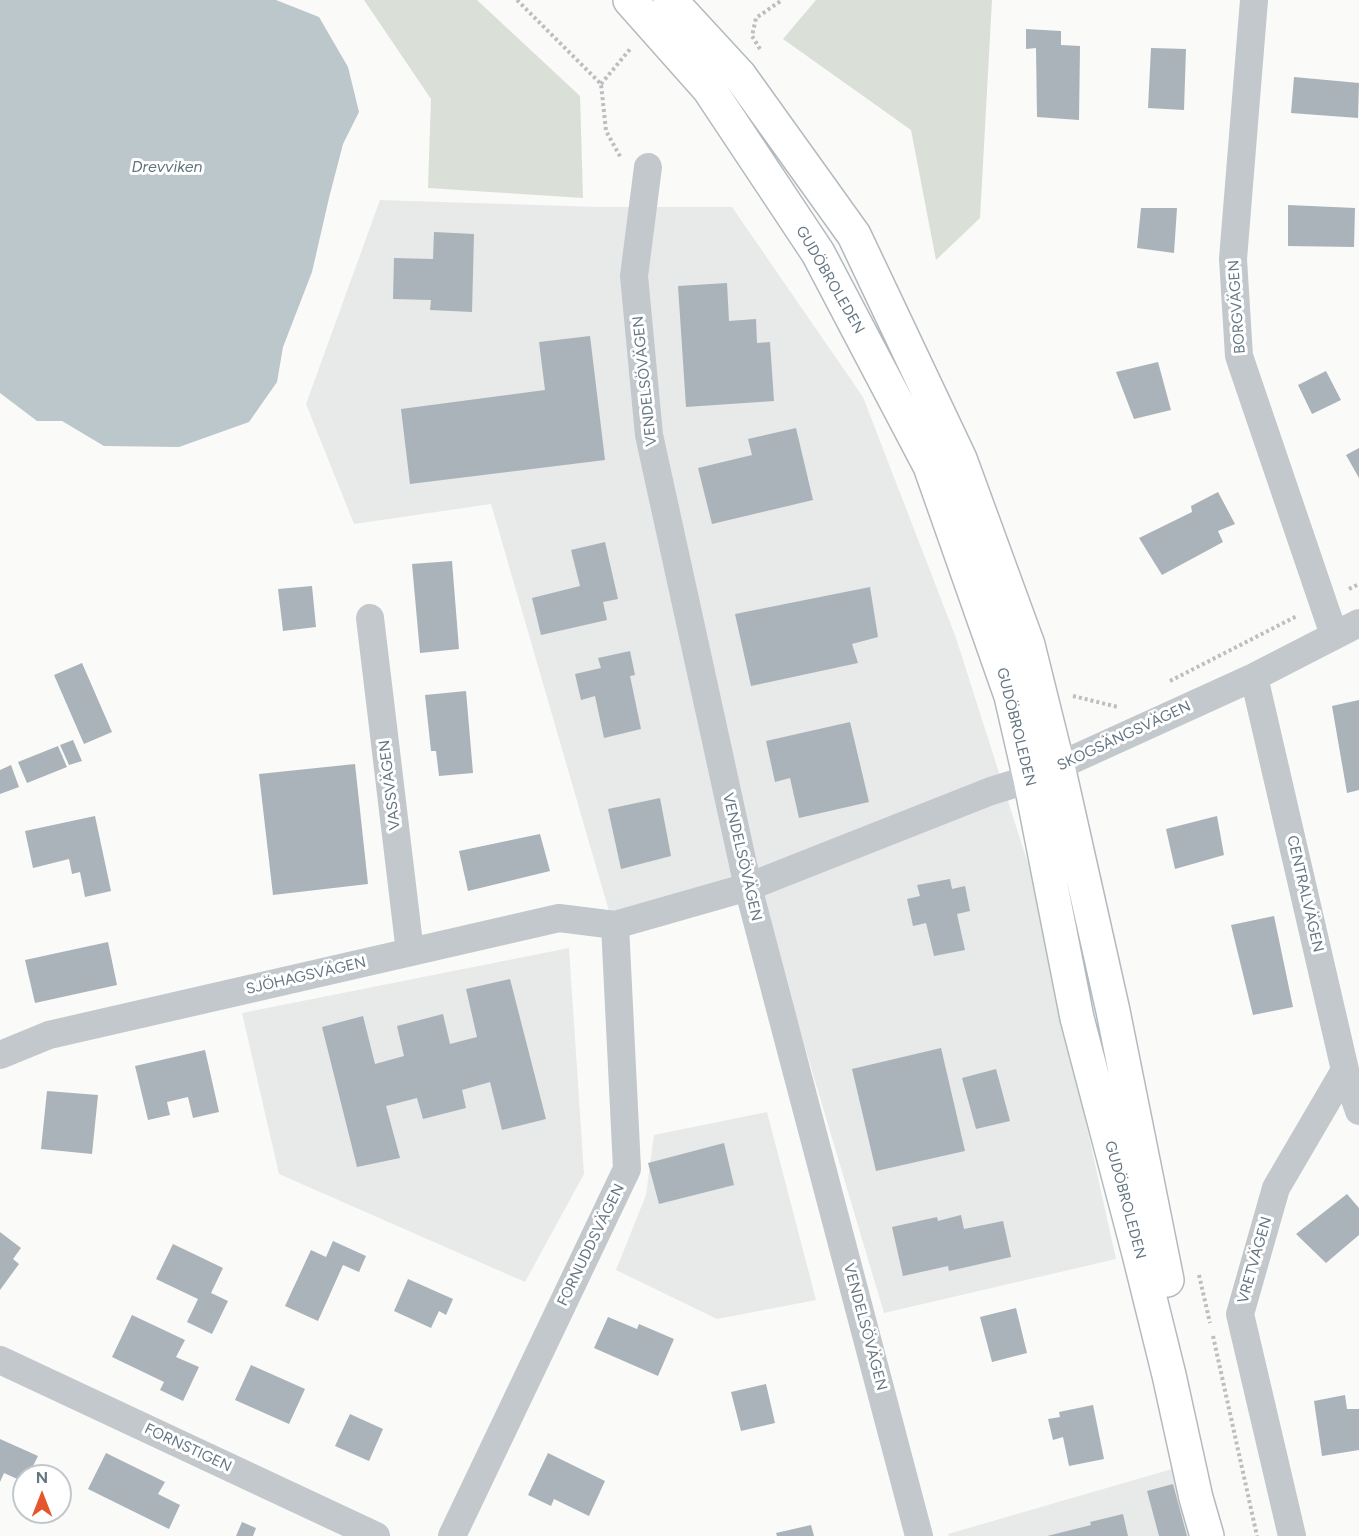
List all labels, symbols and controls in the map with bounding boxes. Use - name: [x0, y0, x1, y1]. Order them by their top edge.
- water label: Drevviken: [132, 157, 202, 177]
- street label: GUDÖBROLEDEN: [792, 223, 868, 337]
- street label: BORGVÄGEN: [1225, 259, 1249, 355]
- street label: VENDELSÖVÄGEN: [629, 315, 661, 447]
- street label: GUDÖBROLEDEN: [993, 666, 1039, 788]
- street label: SKOGSÄNGSVÄGEN: [1054, 697, 1194, 775]
- street label: VASSVÄGEN: [376, 739, 404, 831]
- street label: VENDELSÖVÄGEN: [718, 791, 766, 923]
- street label: CENTRALVÄGEN: [1283, 834, 1327, 954]
- street label: SJÖHAGSVÄGEN: [244, 953, 368, 999]
- street label: GUDÖBROLEDEN: [1101, 1139, 1149, 1261]
- street label: FORNUDDSVÄGEN: [554, 1181, 628, 1309]
- street label: VRETVÄGEN: [1234, 1215, 1276, 1305]
- street label: VENDELSÖVÄGEN: [839, 1261, 891, 1393]
- street label: FORNSTIGEN: [141, 1420, 235, 1476]
- north arrow: [12, 1464, 72, 1524]
- text: N: [36, 1468, 48, 1487]

